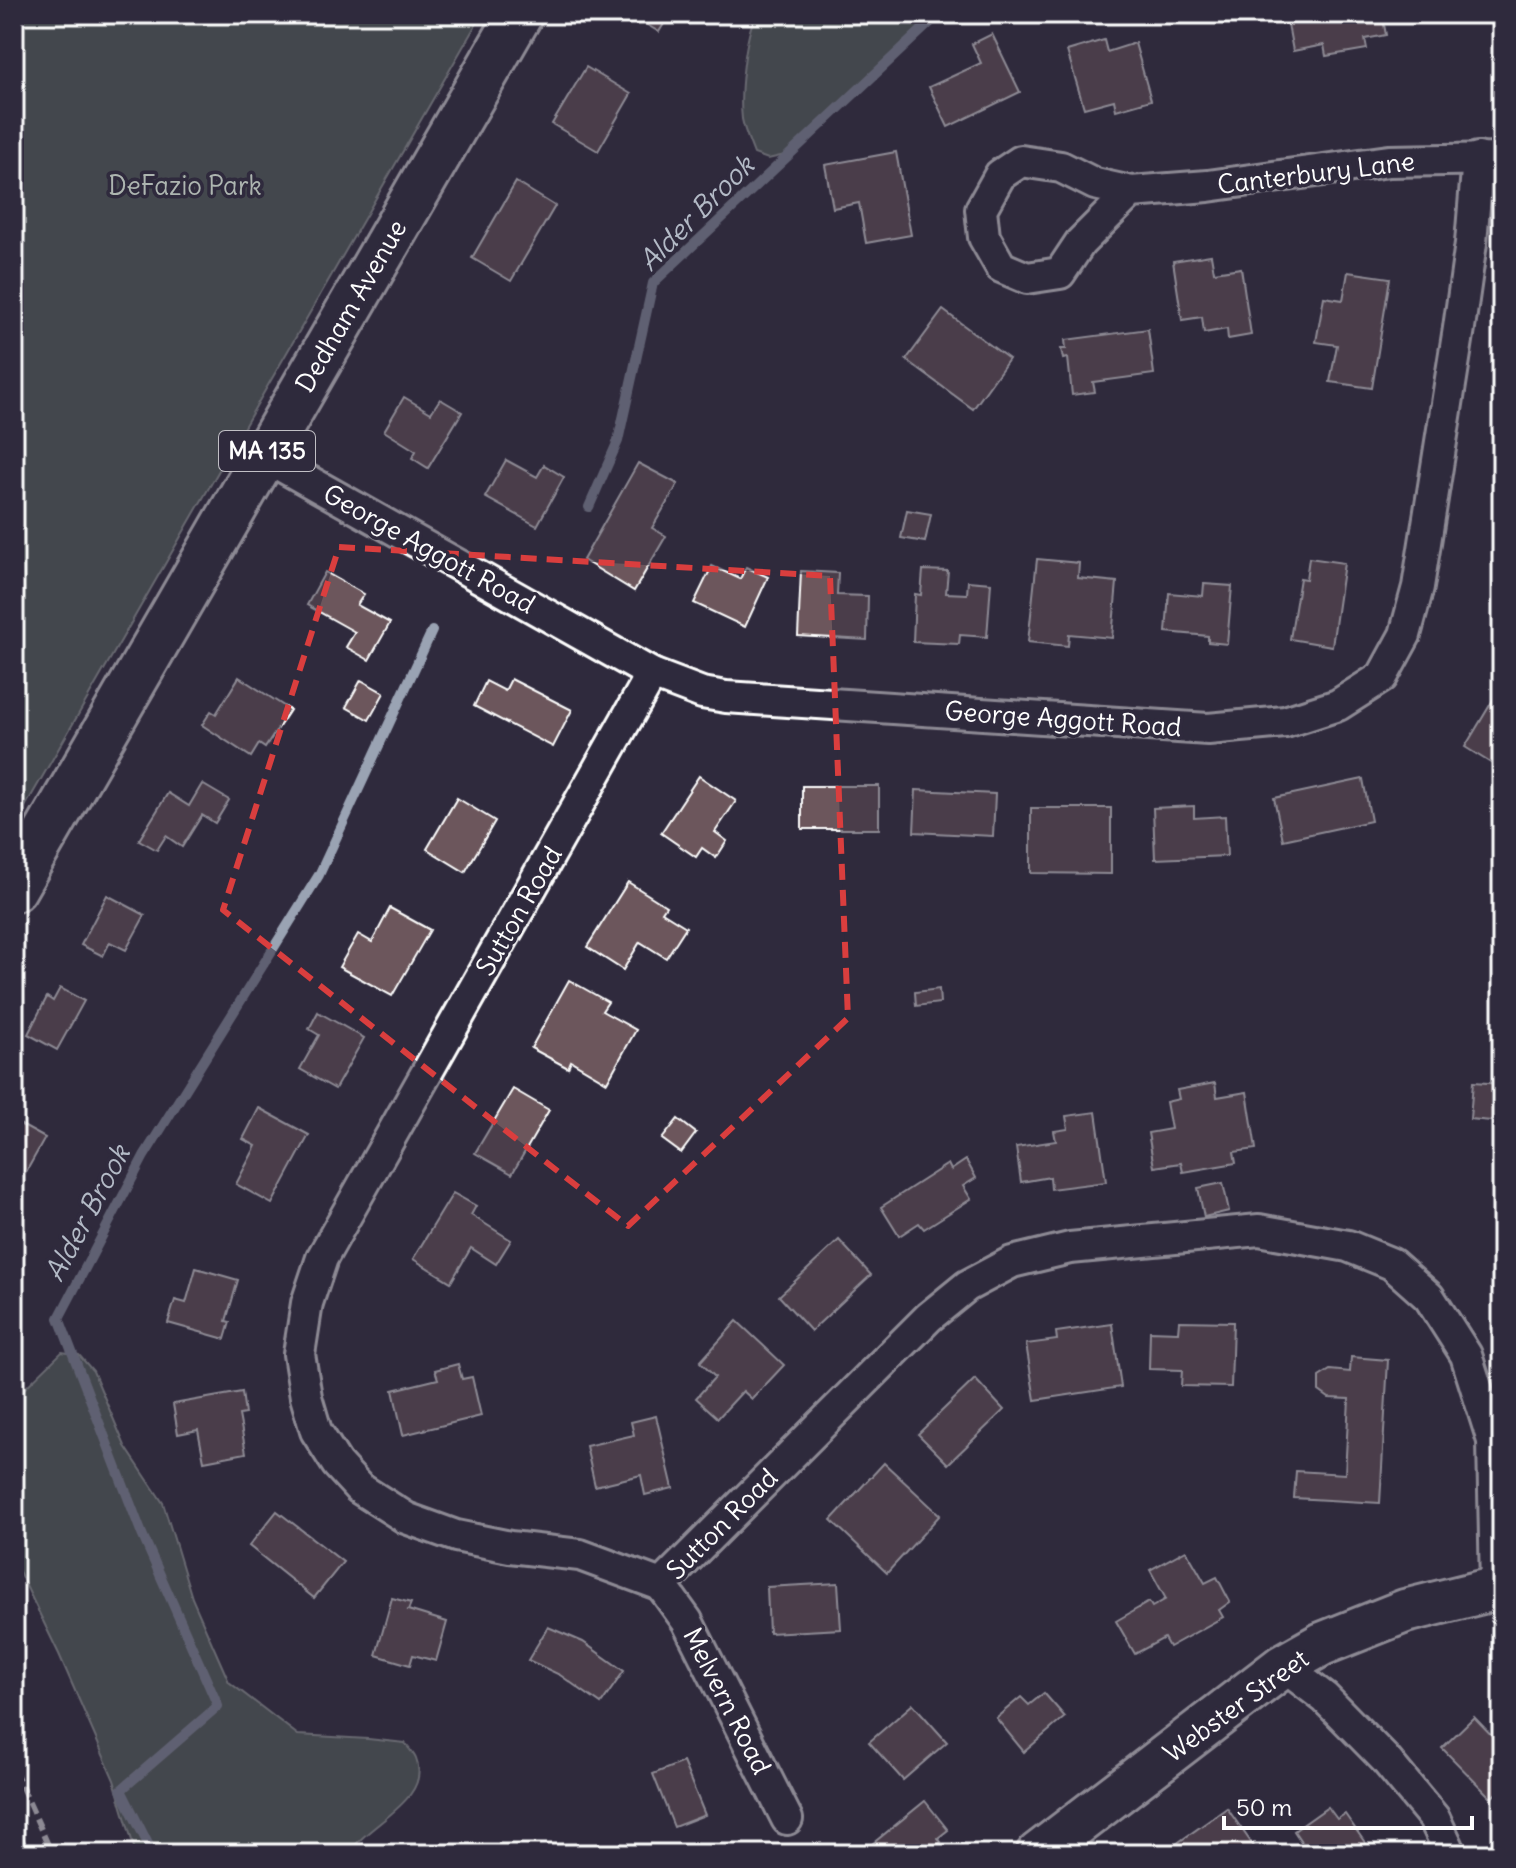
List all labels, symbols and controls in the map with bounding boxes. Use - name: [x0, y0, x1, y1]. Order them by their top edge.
- street label: Canterbury Lane: [1215, 144, 1417, 201]
- water label: Alder Brook: [631, 146, 763, 278]
- park label: DeFazio Park: [108, 169, 262, 202]
- street label: Dedham Avenue: [288, 214, 413, 398]
- road number: MA 135: [219, 431, 315, 471]
- street label: George Aggott Road: [317, 477, 541, 621]
- street label: George Aggott Road: [944, 694, 1183, 743]
- street label: Sutton Road: [468, 840, 569, 981]
- water label: Alder Brook: [36, 1137, 139, 1287]
- street label: Sutton Road: [659, 1461, 784, 1586]
- street label: Melvern Road: [676, 1622, 779, 1780]
- street label: Webster Street: [1157, 1642, 1315, 1769]
- scale bar: [1224, 1780, 1472, 1830]
- text: 50 m: [1236, 1792, 1292, 1822]

